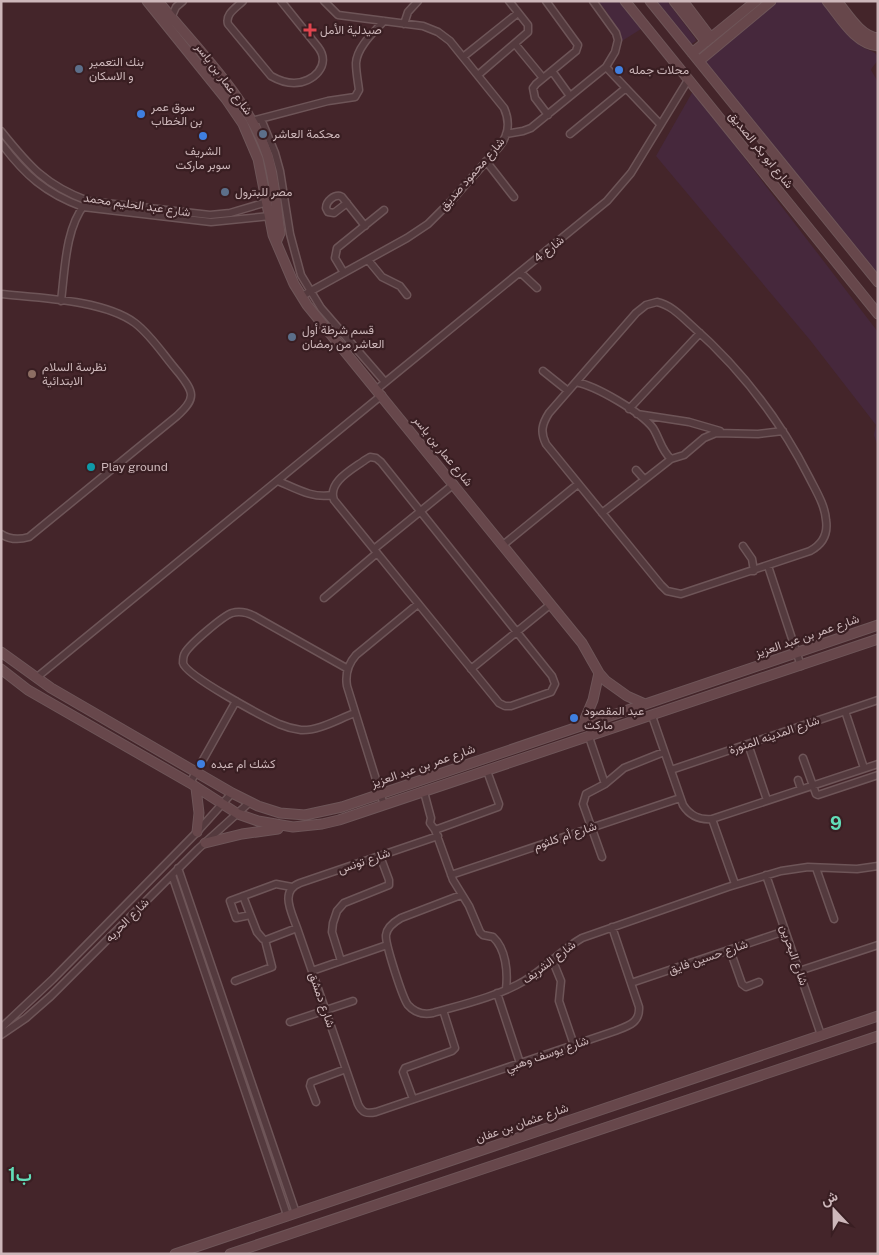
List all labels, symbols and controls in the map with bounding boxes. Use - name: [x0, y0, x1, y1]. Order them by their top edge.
- place label: صيدلية الأمل: [320, 23, 382, 38]
- marker: صيدلية الأمل: [304, 24, 316, 36]
- street label: شارع عمار بن ياسر: [190, 39, 256, 119]
- place label: بنك التعمير و الاسكان: [88, 55, 144, 84]
- marker: بنك التعمير و الاسكان: [73, 63, 85, 75]
- place label: محلات جمله: [629, 63, 689, 77]
- marker: محلات جمله: [613, 64, 625, 76]
- place label: سوق عمر بن الخطاب: [150, 100, 202, 129]
- marker: سوق عمر بن الخطاب: [135, 108, 147, 120]
- street label: شارع ابو بكر الصديق: [724, 109, 796, 192]
- place label: محكمة العاشر: [272, 127, 340, 142]
- marker: محكمة العاشر: [257, 128, 269, 140]
- marker: الشريف سوبر ماركت: [197, 130, 209, 142]
- street label: شارع محمود صديق: [437, 135, 509, 215]
- place label: الشريف سوبر ماركت: [176, 144, 230, 173]
- place label: مصر للبترول: [235, 185, 292, 200]
- marker: مصر للبترول: [219, 186, 231, 198]
- street label: شارع عبد الحليم محمد: [82, 191, 191, 221]
- street label: شارع 4: [531, 233, 568, 267]
- place label: قسم شرطة أول العاشر من رمضان: [302, 323, 384, 352]
- marker: قسم شرطة أول العاشر من رمضان: [286, 331, 298, 343]
- place label: نظرسة السلام الابتدائية: [42, 360, 107, 388]
- marker: نظرسة السلام الابتدائية: [26, 368, 38, 380]
- street label: شارع عمار بن ياسر: [408, 412, 476, 490]
- place label: Play ground: [101, 460, 168, 474]
- marker: Play ground: [85, 461, 97, 473]
- street label: شارع عمر بن عبد العزيز: [752, 612, 862, 663]
- place label: عبد المقصود ماركت: [584, 704, 644, 733]
- marker: عبد المقصود ماركت: [568, 712, 580, 724]
- street label: شارع المدينه المنورة: [727, 713, 822, 759]
- street label: شارع عمر بن عبد العزيز: [368, 742, 478, 793]
- place label: كشك ام عبده: [211, 757, 276, 772]
- marker: كشك ام عبده: [195, 758, 207, 770]
- district label: 9: [830, 813, 842, 834]
- street label: شارع أم كلثوم: [532, 819, 599, 855]
- street label: شارع تونس: [336, 846, 393, 878]
- street label: شارع الحريه: [102, 895, 153, 946]
- street label: شارع البحرين: [775, 923, 811, 988]
- street label: شارع الشريف: [520, 937, 580, 988]
- street label: شارع حسين فايق: [666, 937, 750, 979]
- street label: شارع دمشق: [304, 971, 338, 1030]
- street label: شارع يوسف وهبي: [504, 1033, 591, 1078]
- street label: شارع عثمان بن عفان: [474, 1101, 571, 1147]
- district label: ب1: [8, 1164, 32, 1186]
- north arrow: [809, 1185, 859, 1235]
- text: ش: [818, 1187, 840, 1209]

